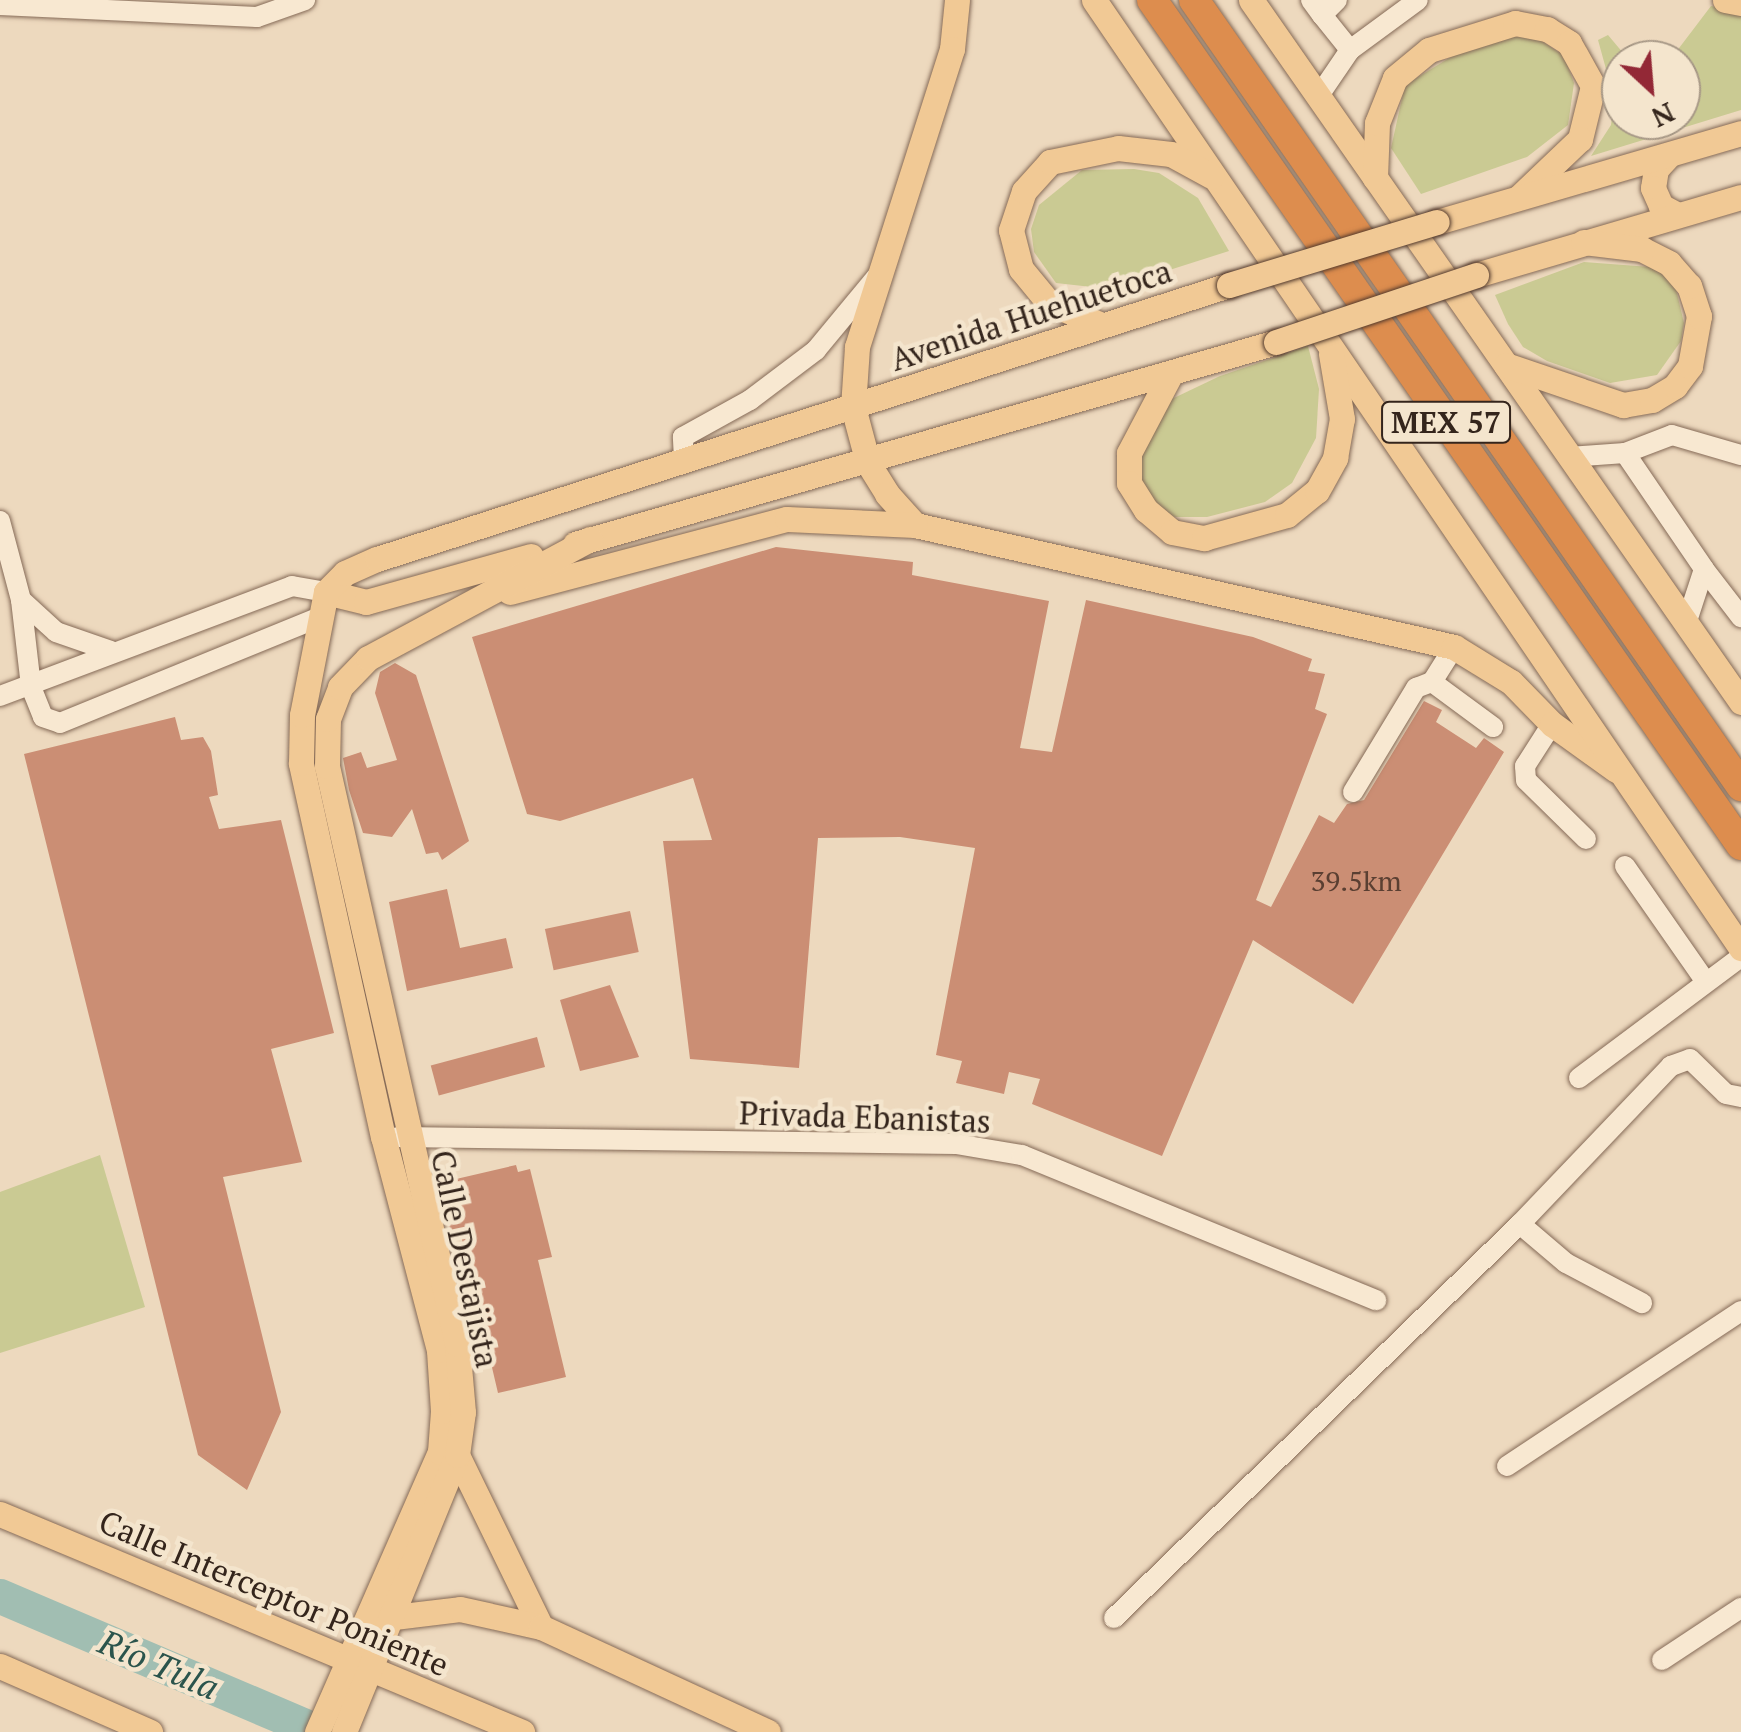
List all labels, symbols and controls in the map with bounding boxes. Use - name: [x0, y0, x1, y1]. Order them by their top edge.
- north arrow: [1601, 40, 1701, 140]
- text: N: [1646, 94, 1681, 137]
- street label: Avenida Huehuetoca: [886, 251, 1176, 379]
- road number: MEX 57: [1381, 397, 1511, 447]
- house number: 39.5km: [1310, 864, 1402, 898]
- street label: Privada Ebanistas: [739, 1093, 991, 1141]
- street label: Calle Destajista: [423, 1147, 507, 1371]
- street label: Calle Interceptor Poniente: [94, 1502, 454, 1684]
- water label: Río Tula: [93, 1620, 225, 1708]

